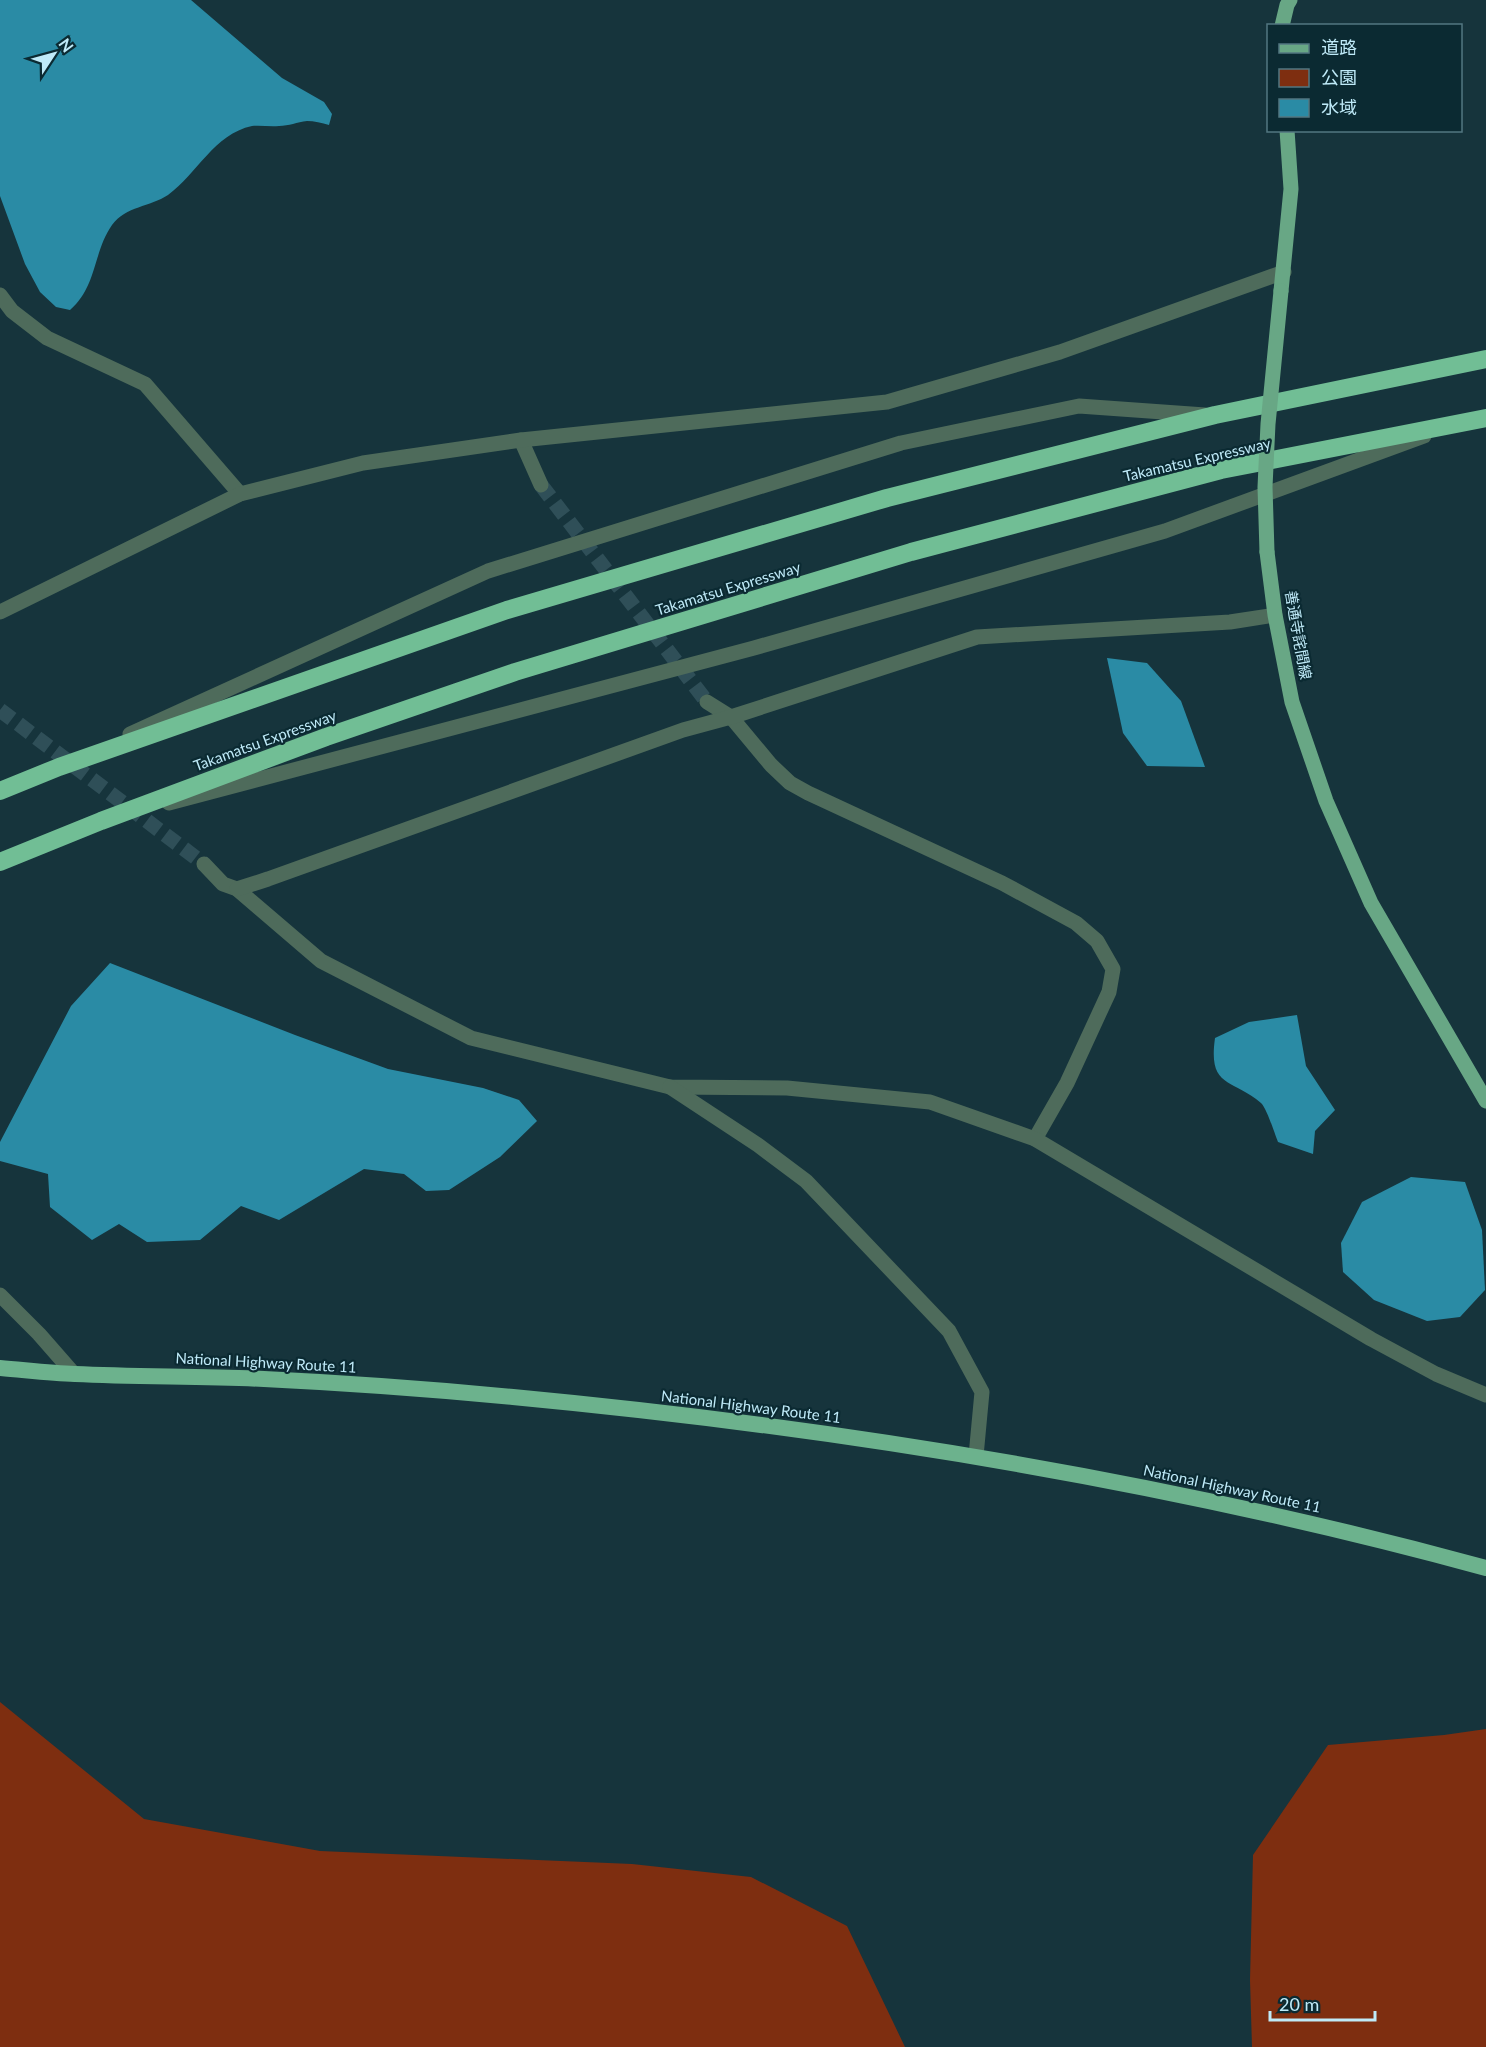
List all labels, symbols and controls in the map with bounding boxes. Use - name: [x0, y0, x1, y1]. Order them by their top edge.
- north arrow: [24, 24, 84, 84]
- legend: [1267, 24, 1462, 132]
- text: N: [55, 34, 78, 55]
- text: 道路: [1321, 36, 1357, 58]
- text: 公園: [1321, 66, 1357, 88]
- text: 水域: [1321, 96, 1357, 118]
- street label: Takamatsu Expressway: [1121, 433, 1273, 485]
- street label: Takamatsu Expressway: [653, 557, 803, 619]
- street label: 善通寺詫間線: [1282, 589, 1316, 681]
- street label: Takamatsu Expressway: [191, 706, 339, 774]
- street label: National Highway Route 11: [175, 1348, 357, 1376]
- street label: National Highway Route 11: [660, 1386, 842, 1426]
- street label: National Highway Route 11: [1142, 1460, 1323, 1516]
- scale bar: [1270, 1984, 1375, 2022]
- text: 20 m: [1279, 1993, 1319, 2015]

